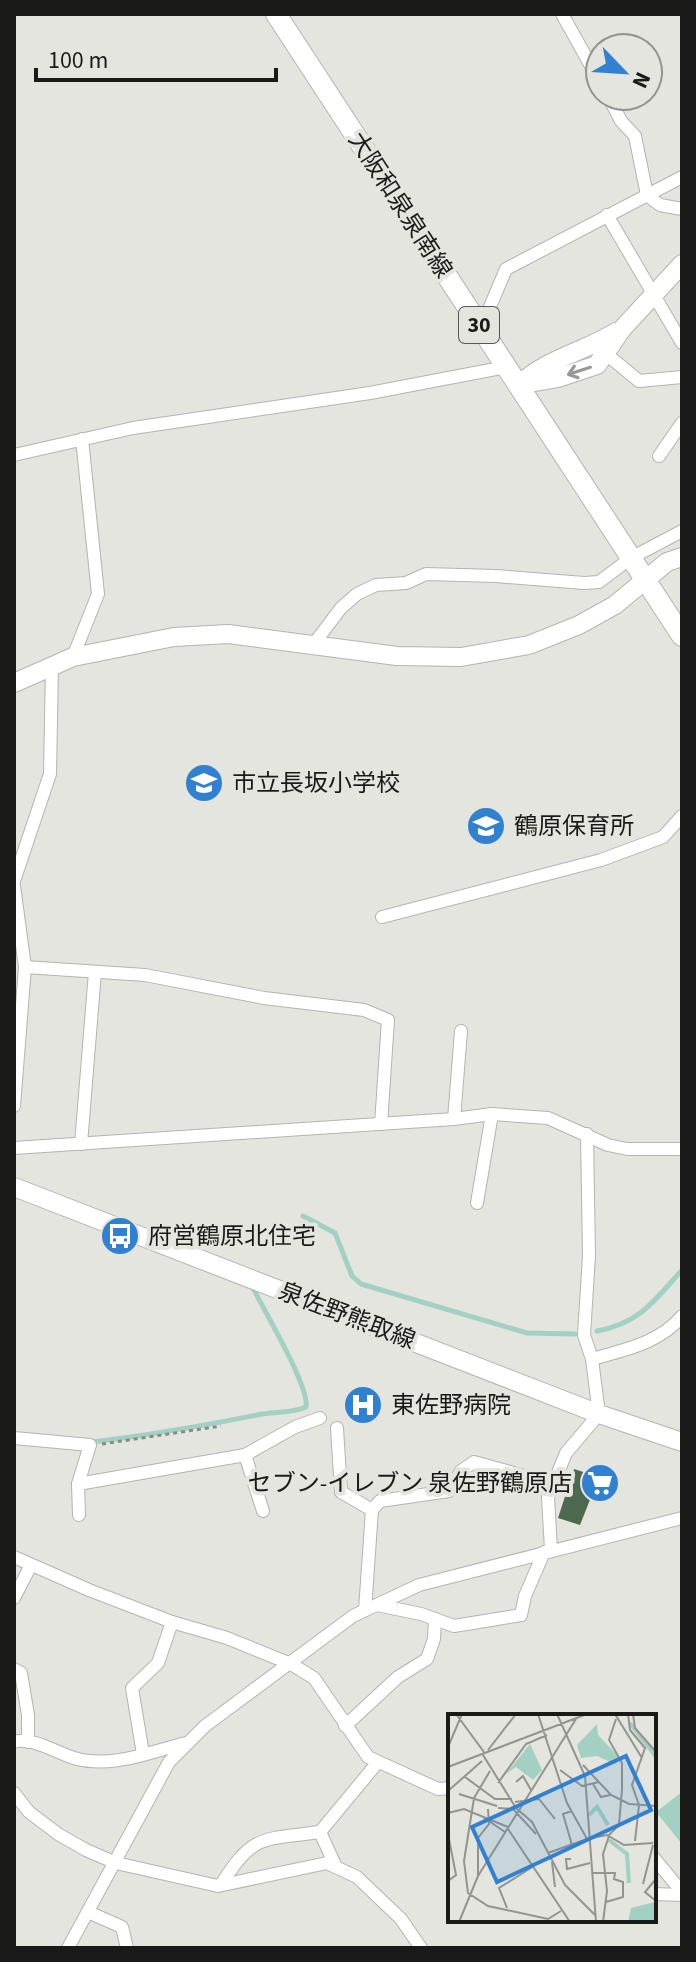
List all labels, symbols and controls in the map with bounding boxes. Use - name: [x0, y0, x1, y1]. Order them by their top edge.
- scale bar: [36, 32, 276, 82]
- north arrow: [584, 32, 664, 112]
- text: 100 m: [48, 43, 108, 78]
- text: N: [624, 67, 659, 93]
- street label: 大阪和泉泉南線: [340, 125, 460, 285]
- road number: 30: [459, 307, 499, 343]
- one-way arrow: [567, 364, 593, 379]
- school or university icon: 市立長坂小学校: [183, 762, 225, 804]
- place label: 市立長坂小学校: [232, 766, 400, 801]
- school or university icon: 鶴原保育所: [465, 805, 507, 847]
- place label: 鶴原保育所: [514, 809, 634, 844]
- bus stop icon: 府営鶴原北住宅: [99, 1215, 141, 1257]
- place label: 府営鶴原北住宅: [148, 1219, 316, 1254]
- street label: 泉佐野熊取線: [274, 1274, 420, 1358]
- hospital icon: 東佐野病院: [342, 1384, 384, 1426]
- place label: 東佐野病院: [391, 1388, 511, 1423]
- supermarket icon: セブン-イレブン 泉佐野鶴原店: [579, 1462, 621, 1504]
- place label: セブン-イレブン 泉佐野鶴原店: [248, 1466, 572, 1501]
- inset map: [448, 1714, 656, 1922]

